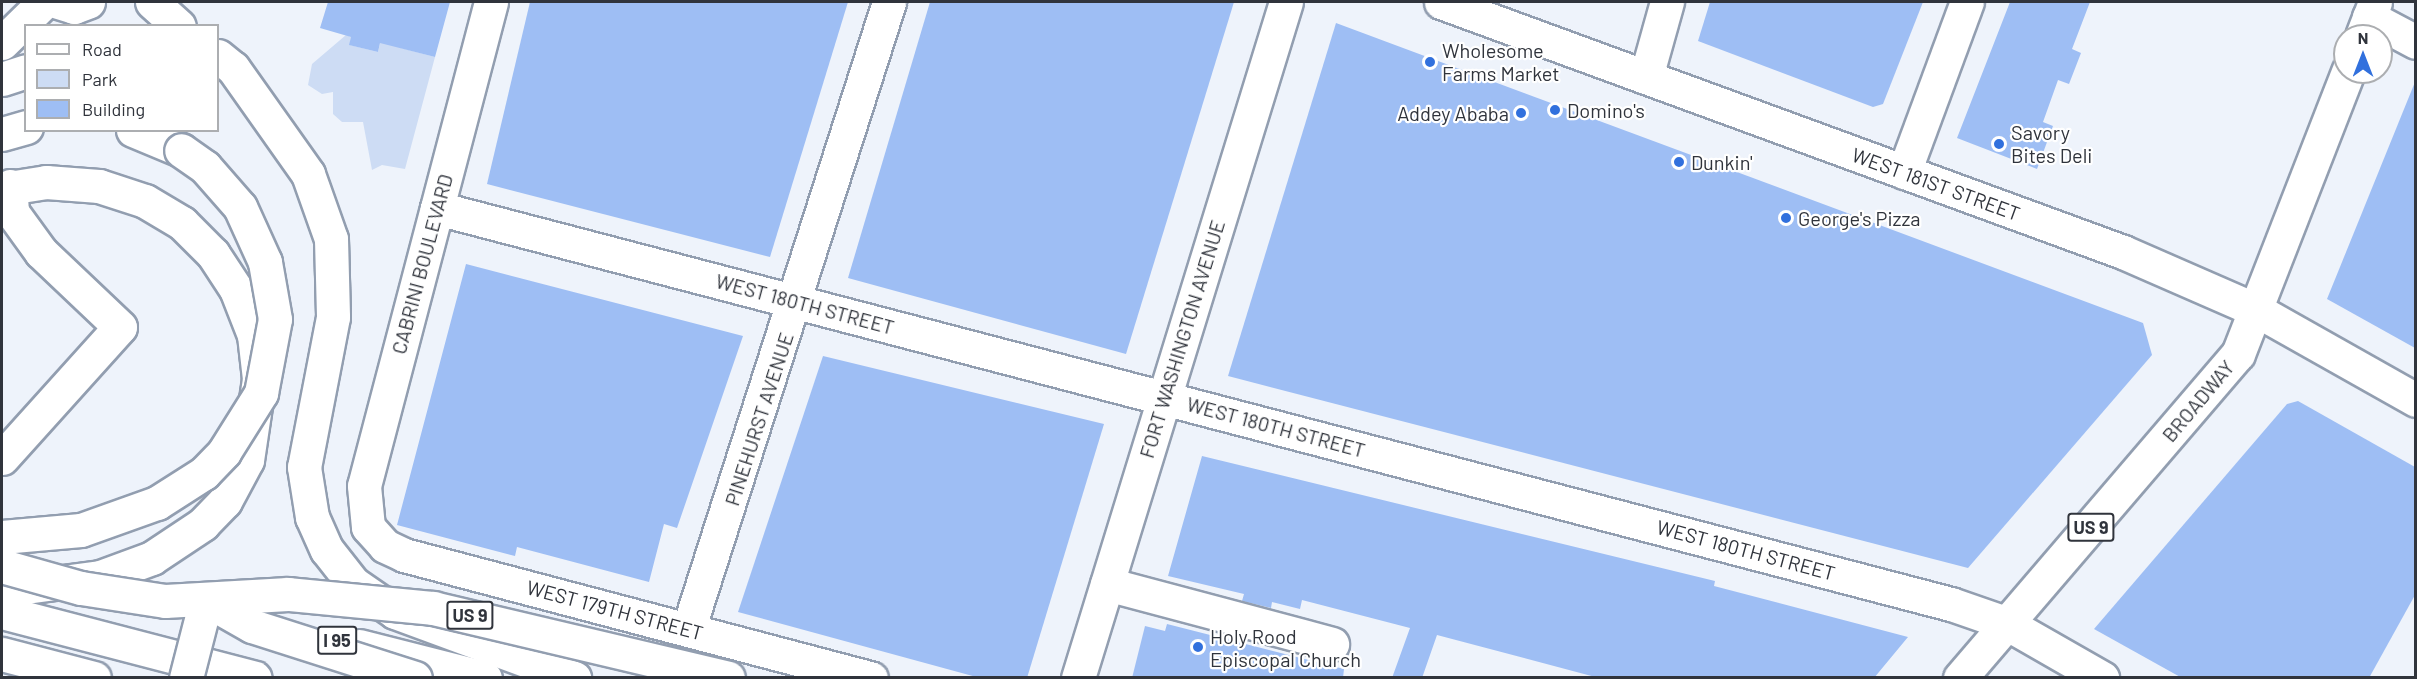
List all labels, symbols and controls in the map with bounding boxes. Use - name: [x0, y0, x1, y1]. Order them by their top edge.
- legend: [24, 24, 219, 132]
- north arrow: [2333, 24, 2393, 84]
- text: N: [2358, 28, 2368, 47]
- text: Road: [82, 38, 122, 60]
- place label: Wholesome Farms Market: [1442, 39, 1560, 86]
- marker: Wholesome Farms Market: [1423, 55, 1437, 69]
- text: Park: [82, 68, 117, 90]
- text: Building: [82, 98, 145, 120]
- place label: Domino's: [1567, 98, 1645, 122]
- place label: Addey Ababa: [1397, 101, 1509, 125]
- marker: Domino's: [1548, 103, 1562, 117]
- marker: Addey Ababa: [1514, 106, 1528, 120]
- place label: Savory Bites Deli: [2011, 120, 2092, 167]
- marker: Savory Bites Deli: [1992, 137, 2006, 151]
- street label: WEST 181ST STREET: [1849, 142, 2023, 226]
- place label: Dunkin': [1691, 150, 1753, 174]
- marker: Dunkin': [1672, 155, 1686, 169]
- street label: CABRINI BOULEVARD: [386, 171, 458, 357]
- place label: George's Pizza: [1798, 206, 1921, 230]
- marker: George's Pizza: [1779, 211, 1793, 225]
- street label: FORT WASHINGTON AVENUE: [1134, 217, 1230, 461]
- street label: WEST 180TH STREET: [713, 269, 897, 339]
- street label: PINEHURST AVENUE: [720, 329, 798, 509]
- street label: BROADWAY: [2157, 355, 2239, 447]
- street label: WEST 180TH STREET: [1184, 392, 1368, 462]
- road number: US 9: [2067, 512, 2115, 542]
- street label: WEST 180TH STREET: [1654, 515, 1838, 585]
- street label: WEST 179TH STREET: [524, 575, 706, 645]
- road number: US 9: [446, 600, 494, 630]
- place label: Holy Rood Episcopal Church: [1210, 624, 1361, 671]
- road number: I 95: [316, 625, 358, 655]
- marker: Holy Rood Episcopal Church: [1191, 640, 1205, 654]

